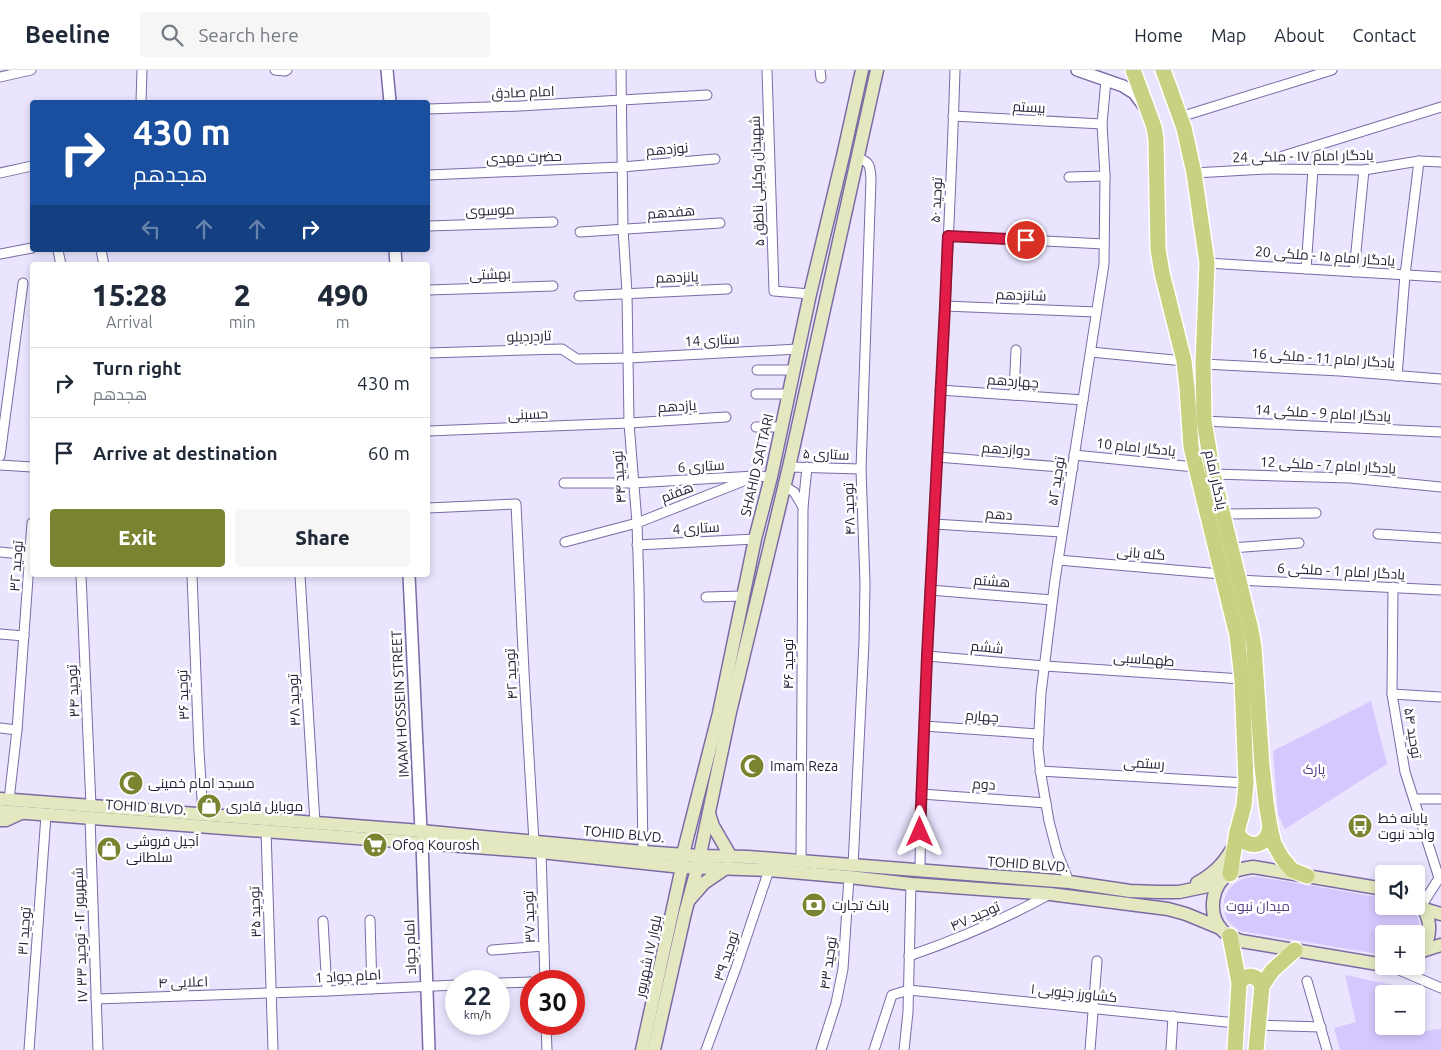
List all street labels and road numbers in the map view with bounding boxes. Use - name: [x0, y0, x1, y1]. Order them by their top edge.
- street label: امام صادق: [491, 83, 555, 103]
- street label: بیستم: [1012, 98, 1046, 118]
- street label: شهیدان وکیلی ناطق ۵: [747, 115, 768, 247]
- street label: نوزدهم: [645, 139, 689, 161]
- street label: یادگار امام ۱۷ - ملکی 24: [1232, 147, 1374, 167]
- street label: حضرت مهدی: [486, 148, 562, 166]
- street label: توحید ۵۰: [927, 177, 945, 223]
- street label: موسوی: [465, 201, 515, 219]
- street label: هفدهم: [647, 202, 696, 224]
- street label: یادگار امام ۱۵ - ملکی 20: [1254, 243, 1396, 271]
- street label: بهشتی: [469, 265, 511, 283]
- street label: پانزدهم: [655, 268, 699, 288]
- street label: شانزدهم: [995, 286, 1047, 306]
- street label: تاردردیلو: [506, 327, 552, 345]
- street label: ستاری 14: [684, 331, 740, 349]
- street label: یادگار امام 11 - ملکی 16: [1250, 345, 1396, 373]
- street label: چهاردهم: [986, 371, 1039, 393]
- street label: یازدهم: [657, 397, 697, 417]
- street label: یادگار امام 9 - ملکی 14: [1254, 401, 1392, 427]
- street label: حسینی: [508, 405, 548, 423]
- street label: SHAHID SATTARI: [737, 412, 777, 518]
- street label: یادگار امام 10: [1095, 435, 1177, 461]
- street label: دوازدهم: [981, 439, 1031, 461]
- street label: ستاری ۵: [802, 445, 850, 463]
- street label: یادگار امام: [1200, 449, 1230, 512]
- street label: توحید ۴۴: [609, 450, 629, 504]
- street label: یادگار امام 7 - ملکی 12: [1259, 453, 1397, 479]
- street label: توحید ۵۲: [1044, 455, 1068, 507]
- street label: ستاری 6: [677, 457, 725, 475]
- street label: هفتم: [659, 479, 696, 507]
- street label: توحید ۴۸: [840, 482, 858, 535]
- street label: دهم: [985, 505, 1013, 525]
- street label: ستاری 4: [672, 519, 720, 537]
- street label: توحید ۳۲: [6, 540, 26, 592]
- street label: گله بانی: [1116, 543, 1166, 563]
- street label: یادگار امام 1 - ملکی 6: [1276, 560, 1406, 584]
- street label: هشتم: [973, 571, 1011, 593]
- street label: IMAM HOSSEIN STREET: [388, 630, 412, 778]
- street label: ششم: [970, 638, 1004, 658]
- street label: توحید ۴۶: [780, 639, 796, 689]
- street label: توحید ۴۲: [502, 648, 520, 700]
- street label: طهماسبی: [1113, 649, 1175, 669]
- street label: توحید ۳۴: [64, 664, 82, 718]
- street label: توحید ۳۶: [174, 669, 192, 721]
- street label: توحید ۳۸: [285, 673, 303, 727]
- street label: توحید ۵۴: [1401, 706, 1425, 760]
- street label: چهارم: [965, 707, 999, 727]
- street label: رستمی: [1123, 754, 1165, 772]
- street label: دوم: [972, 775, 996, 795]
- street label: TOHID BLVD.: [105, 796, 187, 818]
- street label: TOHID BLVD.: [583, 822, 665, 846]
- street label: TOHID BLVD.: [987, 853, 1069, 875]
- street label: ۱۷ شهریور ۱۲ - توحید ۳۳: [70, 867, 90, 1003]
- street label: توحید ۳۵: [246, 886, 264, 938]
- street label: توحید ۳۷: [520, 890, 538, 944]
- street label: توحید ۴۷: [948, 898, 1002, 934]
- street label: توحید ۳۱: [14, 906, 34, 956]
- street label: بلوار ۱۷ شهریور: [631, 913, 665, 1000]
- street label: امام جواد: [401, 919, 421, 975]
- street label: توحید ۳۹: [710, 929, 742, 983]
- street label: توحید ۴۳: [816, 935, 840, 990]
- street label: امام جواد 1: [314, 966, 382, 988]
- street label: اعلایی ۴: [158, 973, 208, 991]
- street label: کشاورز جنوبی ۱: [1030, 981, 1118, 1005]

